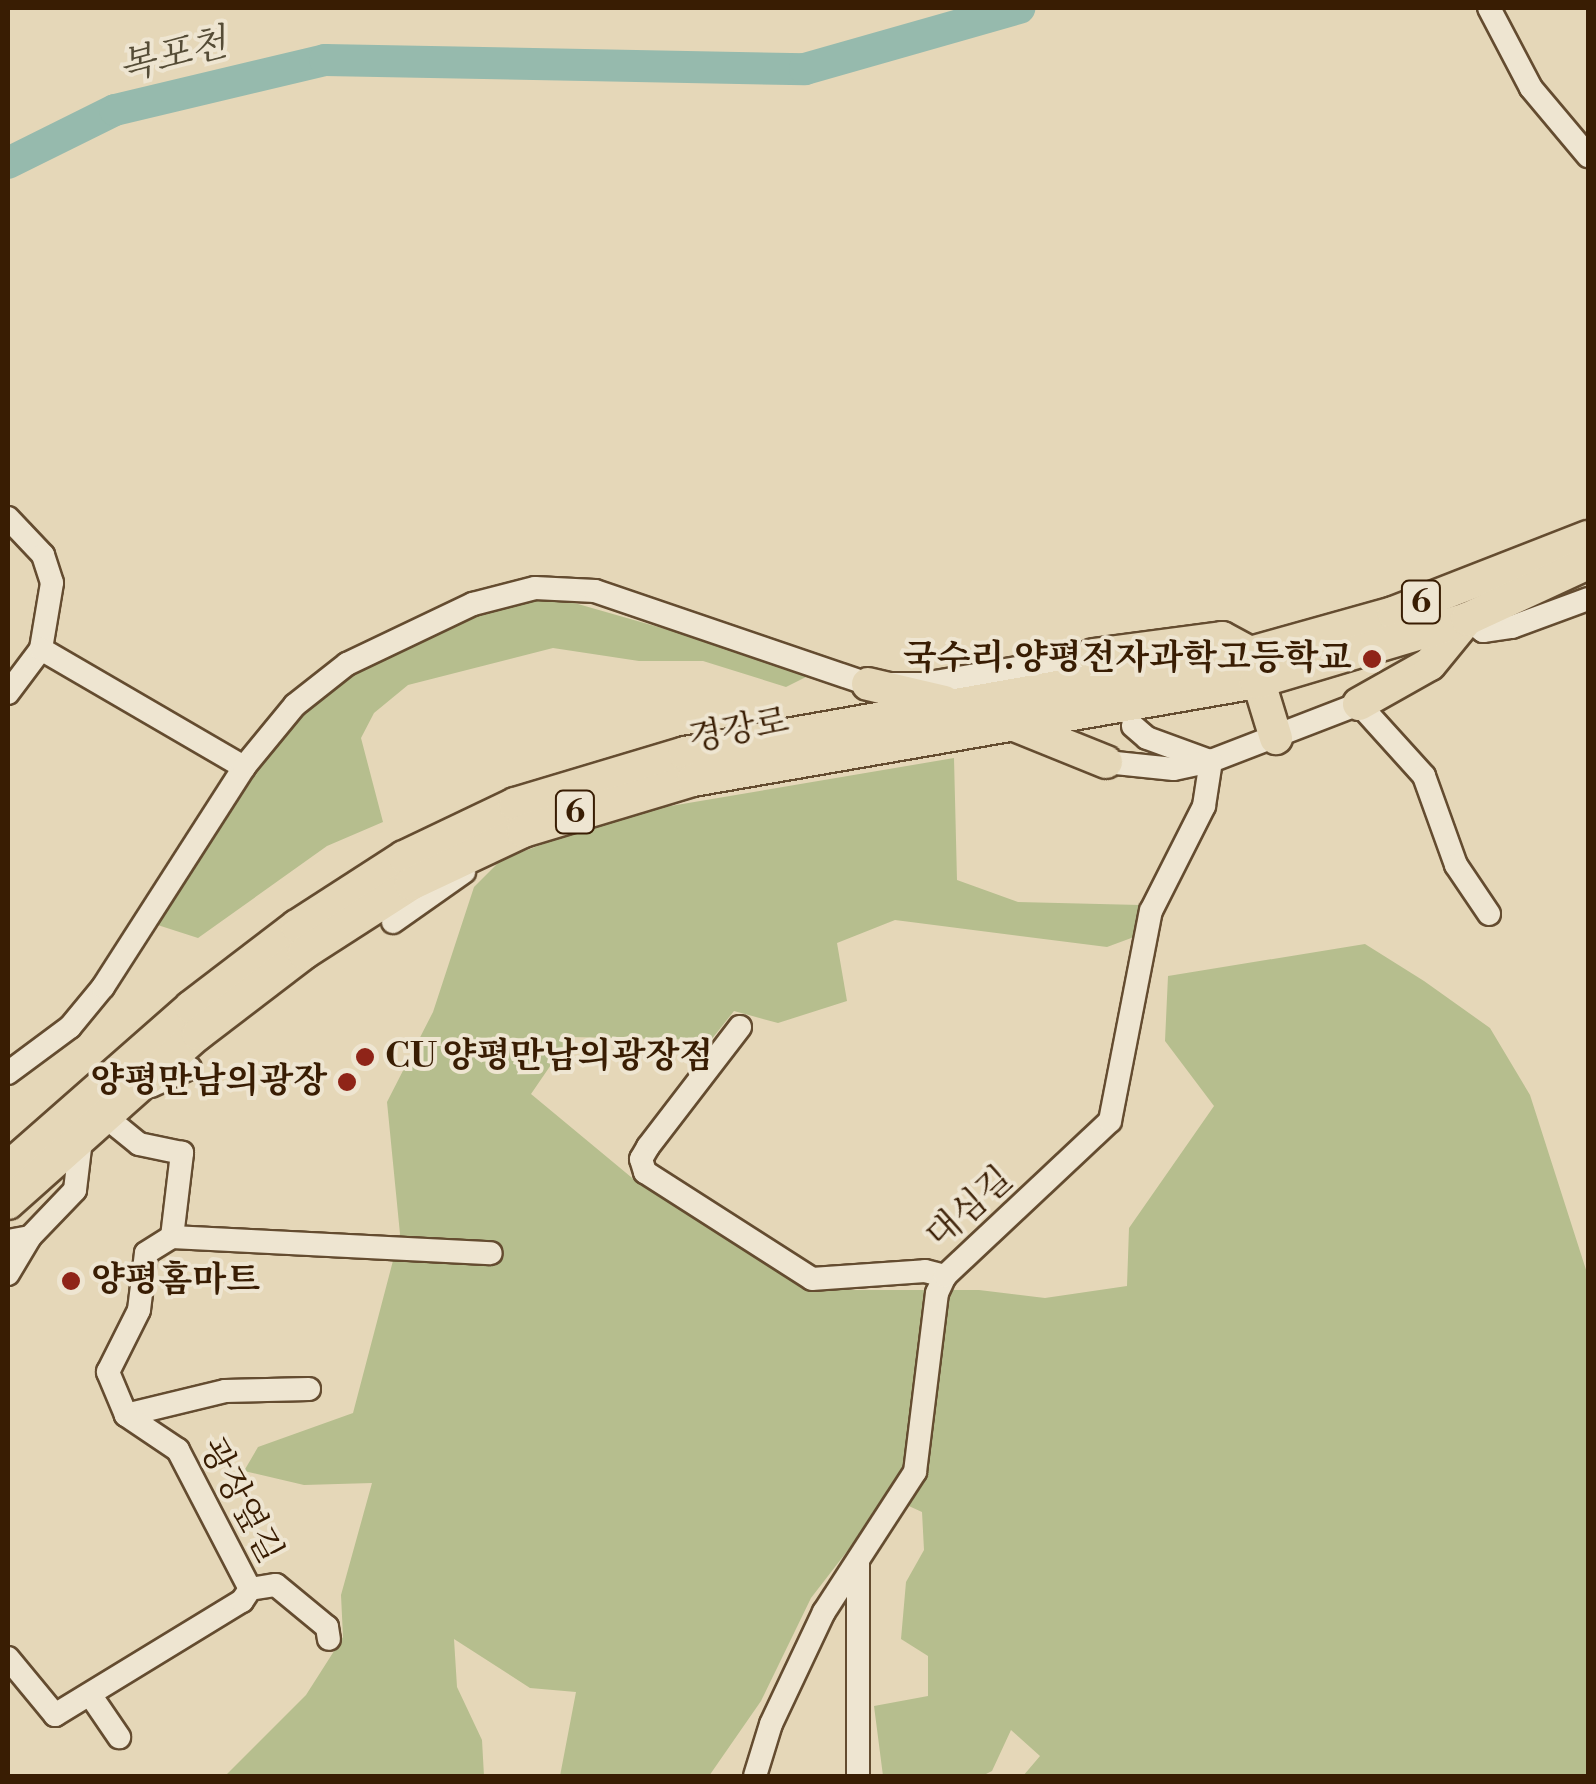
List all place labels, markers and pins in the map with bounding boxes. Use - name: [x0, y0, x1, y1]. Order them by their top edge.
- place label: 국수리.양평전자과학고등학교: [903, 638, 1352, 680]
- marker: 국수리.양평전자과학고등학교: [1361, 648, 1383, 670]
- place label: CU 양평만남의광장점: [385, 1036, 713, 1078]
- marker: CU 양평만남의광장점: [354, 1046, 376, 1068]
- place label: 양평만남의광장: [90, 1061, 327, 1103]
- marker: 양평만남의광장: [336, 1071, 358, 1093]
- place label: 양평홈마트: [91, 1260, 260, 1302]
- marker: 양평홈마트: [60, 1270, 82, 1292]

